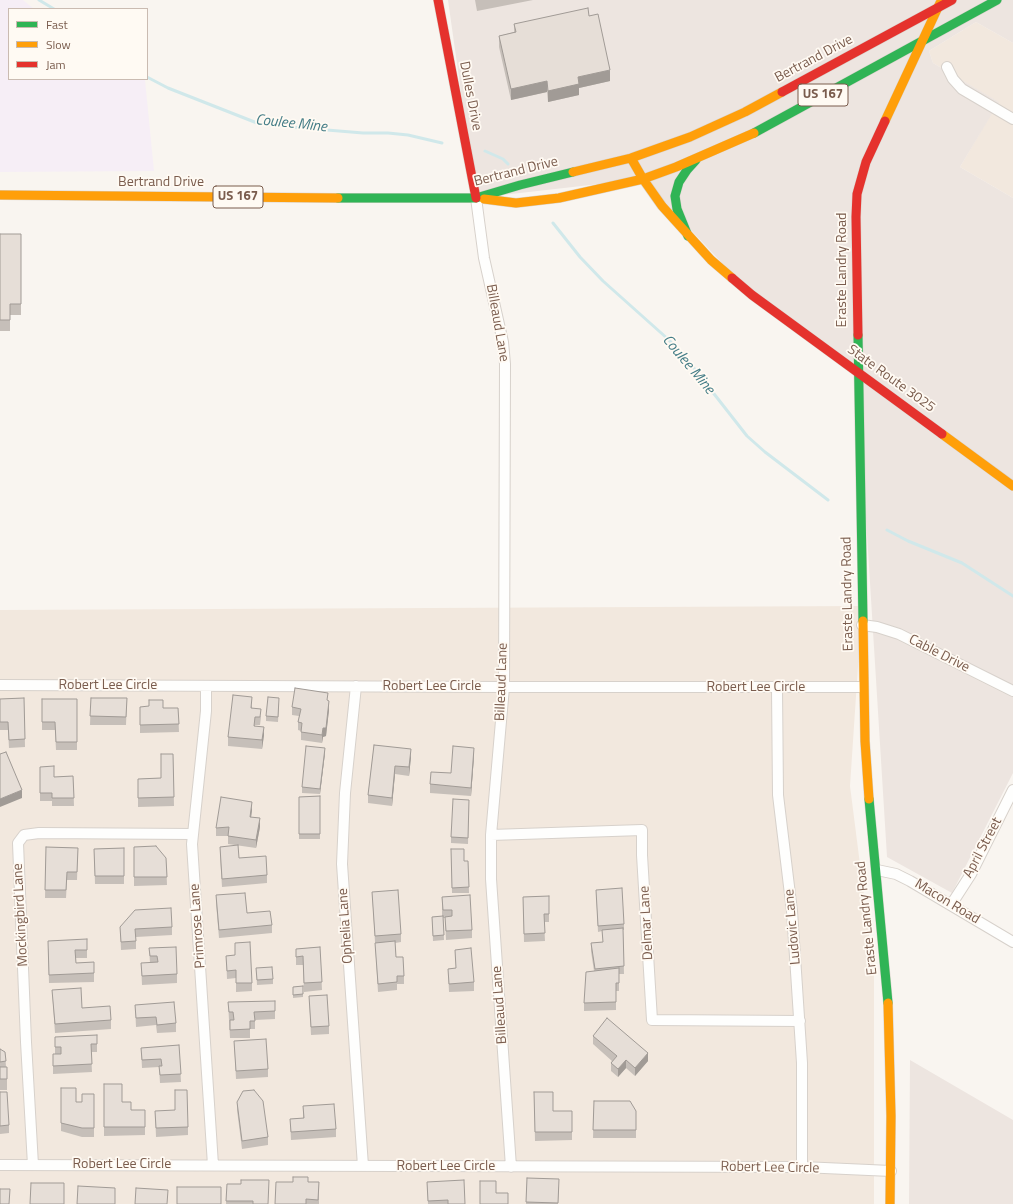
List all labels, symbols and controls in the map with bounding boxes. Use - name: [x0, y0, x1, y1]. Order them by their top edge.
- legend: [8, 8, 148, 80]
- text: Fast: [46, 15, 68, 34]
- street label: Bertrand Drive: [772, 31, 856, 87]
- text: Slow: [46, 35, 71, 54]
- text: Jam: [46, 55, 66, 74]
- street label: Dulles Drive: [455, 60, 485, 132]
- road number: US 167: [798, 84, 848, 106]
- water label: Coulee Mine: [254, 111, 328, 137]
- street label: Bertrand Drive: [472, 153, 560, 191]
- street label: Bertrand Drive: [118, 175, 204, 191]
- road number: US 167: [213, 186, 263, 208]
- street label: Eraste Landry Road: [835, 213, 851, 327]
- street label: Billeaud Lane: [482, 283, 512, 363]
- water label: Coulee Mine: [658, 332, 718, 398]
- street label: State Route 3025: [844, 342, 938, 416]
- street label: Eraste Landry Road: [839, 536, 857, 652]
- street label: Cable Drive: [906, 632, 972, 676]
- street label: Billeaud Lane: [492, 642, 512, 722]
- street label: Robert Lee Circle: [59, 678, 157, 694]
- street label: Robert Lee Circle: [383, 679, 481, 695]
- street label: Robert Lee Circle: [707, 680, 805, 696]
- street label: April Street: [960, 815, 1006, 881]
- street label: Eraste Landry Road: [853, 860, 881, 976]
- street label: Mockingbird Lane: [10, 863, 32, 967]
- street label: Macon Road: [911, 876, 983, 928]
- street label: Primrose Lane: [187, 883, 209, 969]
- street label: Delmar Lane: [637, 885, 657, 961]
- street label: Ophelia Lane: [335, 888, 357, 964]
- street label: Ludovic Lane: [781, 888, 805, 966]
- street label: Billeaud Lane: [489, 965, 511, 1045]
- street label: Robert Lee Circle: [73, 1157, 171, 1173]
- street label: Robert Lee Circle: [397, 1159, 495, 1175]
- street label: Robert Lee Circle: [720, 1159, 820, 1177]

